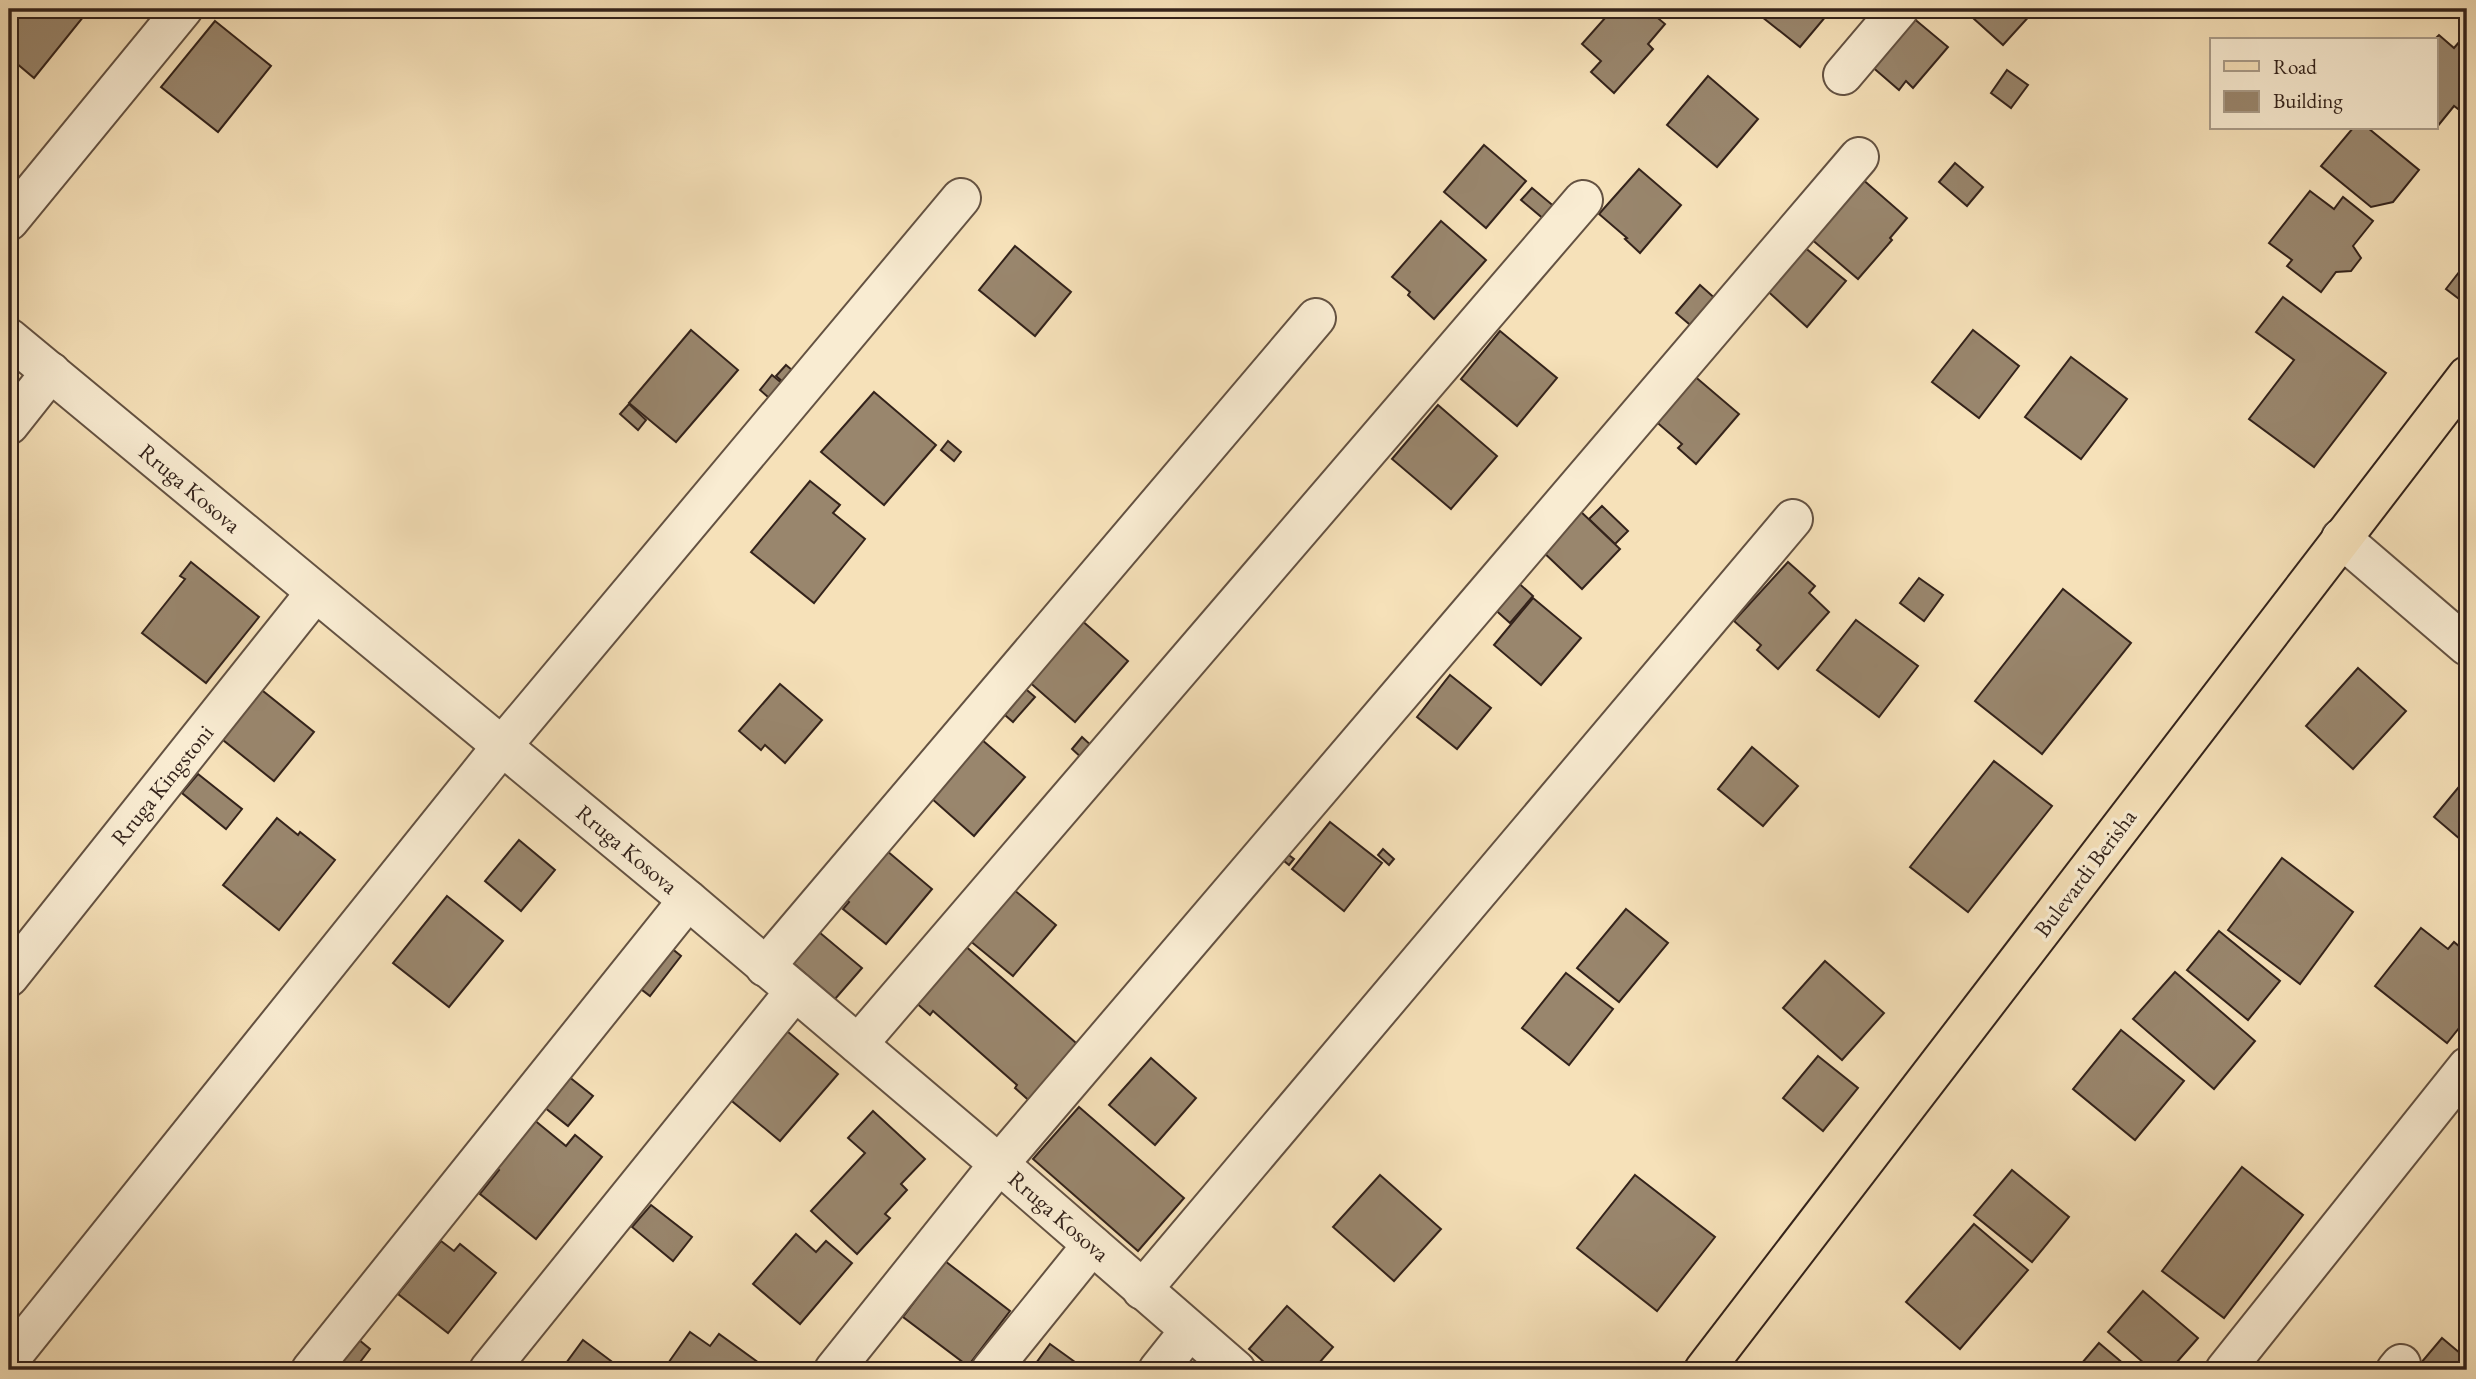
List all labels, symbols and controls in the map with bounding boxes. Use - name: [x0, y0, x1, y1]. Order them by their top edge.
- legend: [2210, 38, 2438, 130]
- text: Road: [2273, 53, 2317, 80]
- text: Building: [2273, 87, 2343, 114]
- street label: Rruga Kosova: [133, 437, 248, 540]
- street label: Rruga Kingstoni: [104, 718, 220, 852]
- street label: Rruga Kosova: [570, 798, 685, 901]
- street label: Bulevardi Berisha: [2027, 802, 2143, 943]
- street label: Rruga Kosova: [1002, 1164, 1116, 1269]

